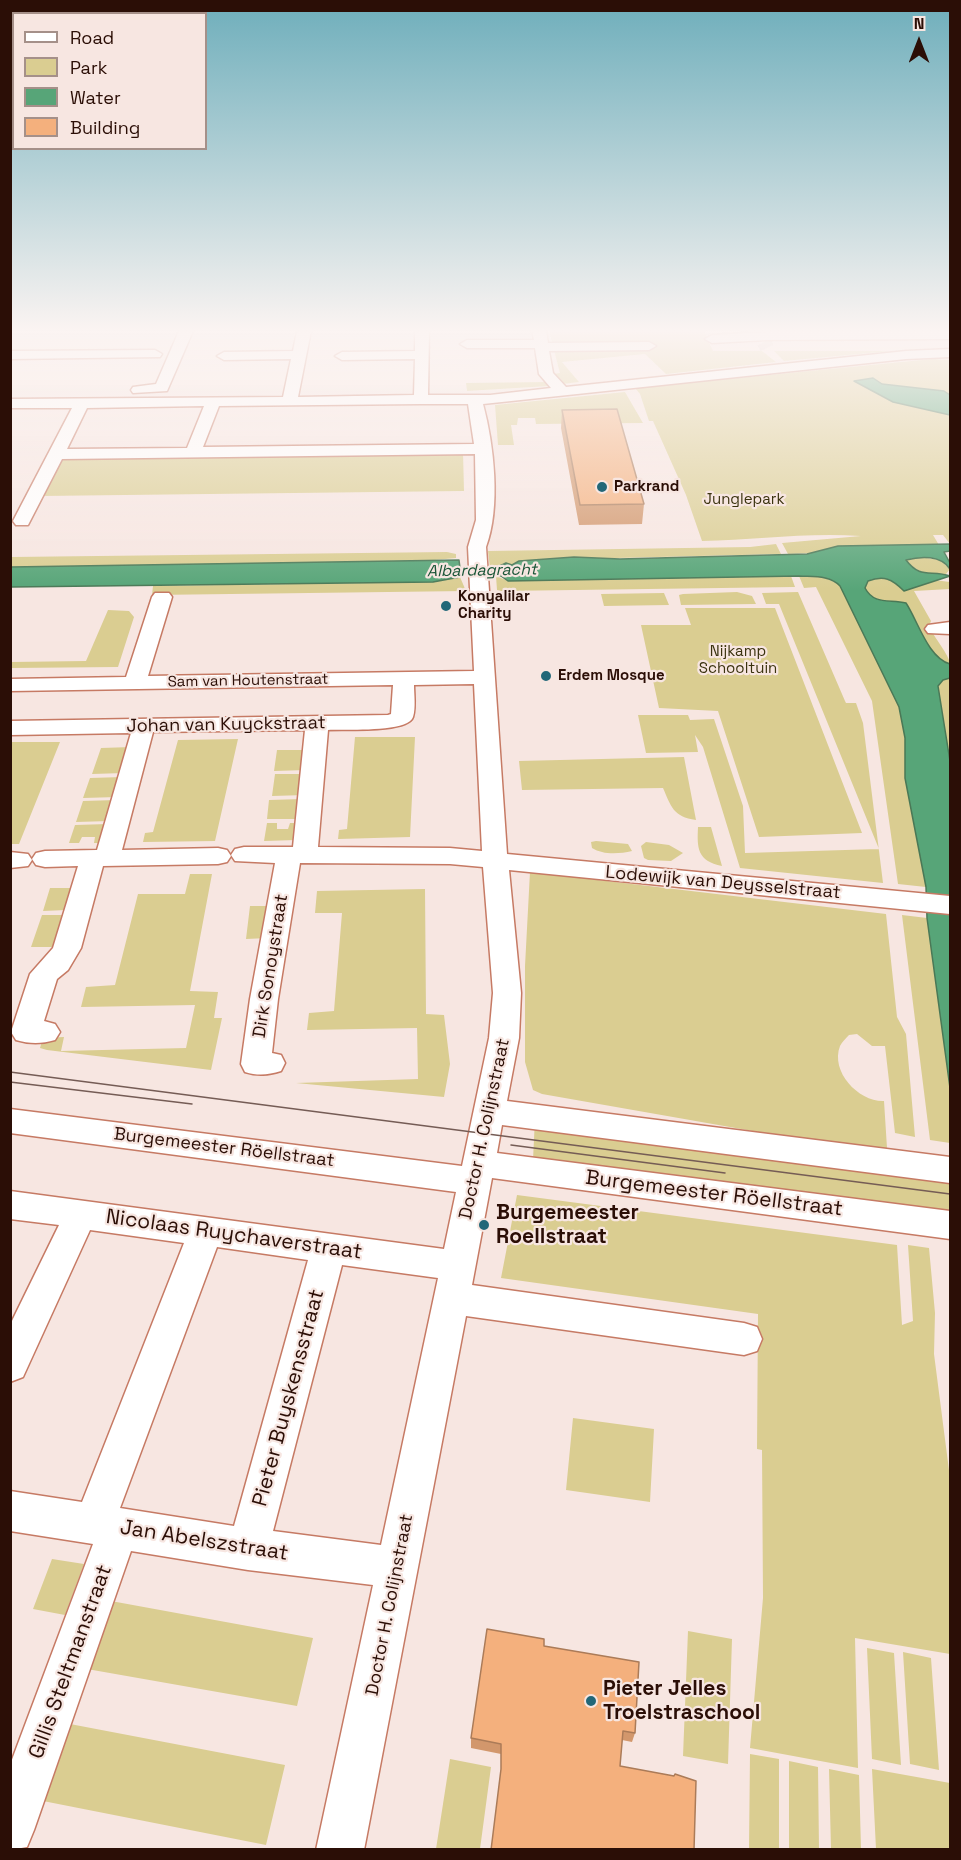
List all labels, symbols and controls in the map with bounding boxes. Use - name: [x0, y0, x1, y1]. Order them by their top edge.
- legend: [12, 12, 207, 150]
- north arrow: [889, 12, 949, 72]
- text: N: [914, 13, 924, 34]
- text: Road: [70, 26, 114, 49]
- text: Park: [70, 56, 107, 79]
- text: Water: [70, 86, 121, 109]
- text: Building: [70, 116, 140, 139]
- place label: Parkrand: [614, 478, 679, 496]
- marker: Parkrand: [595, 480, 609, 494]
- park label: Junglepark: [703, 491, 785, 509]
- water label: Albardagracht: [427, 560, 537, 582]
- place label: Konyalilar Charity: [458, 588, 530, 623]
- marker: Konyalilar Charity: [439, 599, 453, 613]
- park label: Nijkamp Schooltuin: [699, 643, 777, 678]
- place label: Erdem Mosque: [558, 667, 665, 685]
- marker: Erdem Mosque: [539, 669, 553, 683]
- street label: Sam van Houtenstraat: [167, 671, 329, 691]
- street label: Johan van Kuyckstraat: [126, 712, 326, 738]
- street label: Lodewijk van Deysselstraat: [604, 862, 842, 904]
- street label: Dirk Sonoystraat: [249, 893, 293, 1039]
- street label: Doctor H. Colijnstraat: [455, 1037, 515, 1221]
- street label: Burgemeester Röellstraat: [112, 1124, 336, 1172]
- street label: Burgemeester Röellstraat: [584, 1166, 844, 1222]
- place label: Burgemeester Roellstraat: [496, 1200, 639, 1250]
- street label: Nicolaas Ruychaverstraat: [104, 1205, 364, 1265]
- marker: Burgemeester Roellstraat: [477, 1218, 491, 1232]
- street label: Pieter Buyskensstraat: [248, 1287, 330, 1509]
- street label: Doctor H. Colijnstraat: [362, 1512, 418, 1698]
- street label: Jan Abelszstraat: [118, 1515, 290, 1567]
- street label: Gillis Steltmanstraat: [24, 1562, 118, 1762]
- place label: Pieter Jelles Troelstraschool: [603, 1676, 760, 1726]
- marker: Pieter Jelles Troelstraschool: [584, 1694, 598, 1708]

